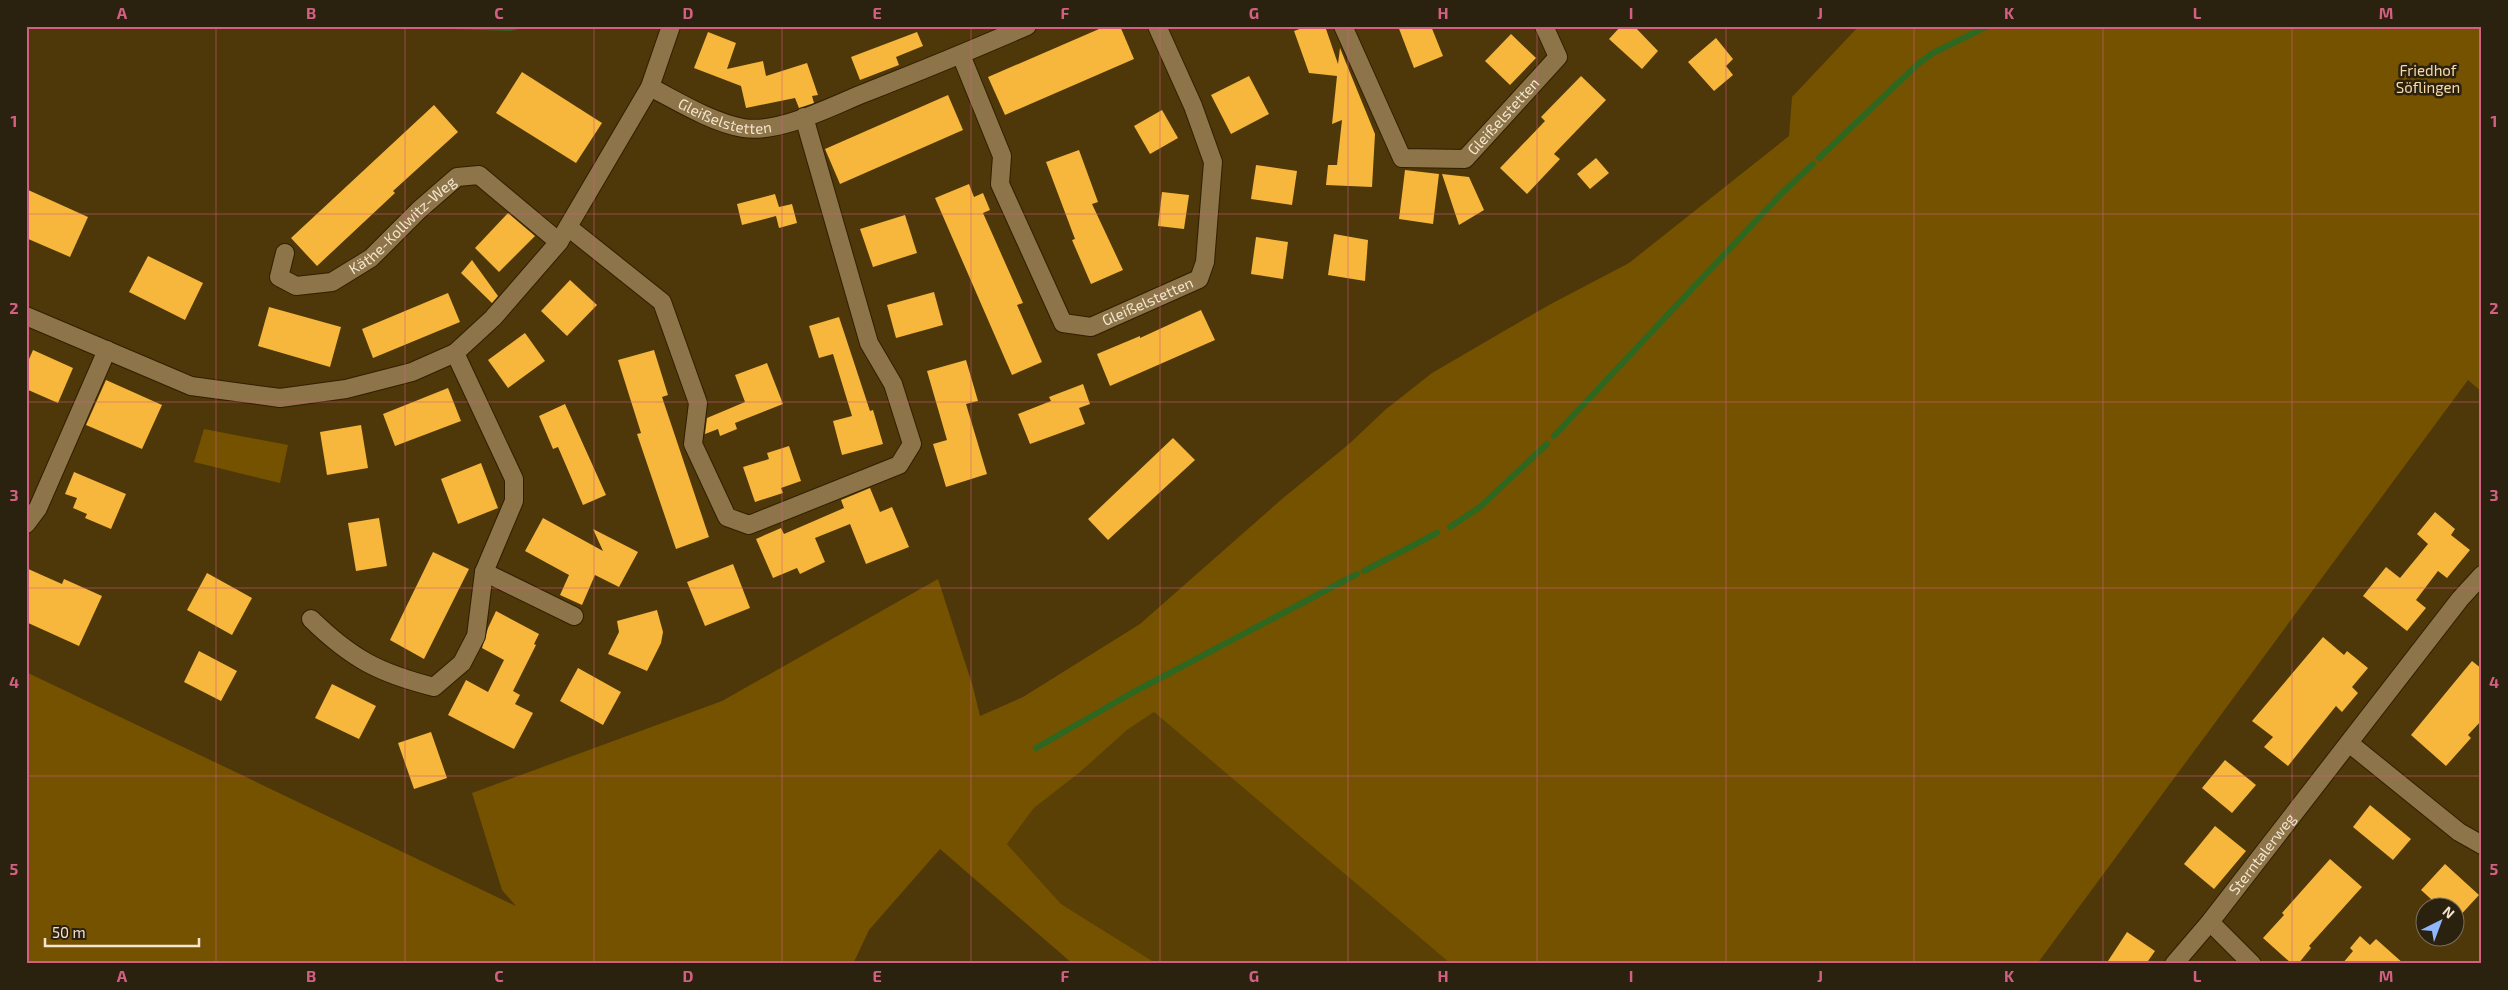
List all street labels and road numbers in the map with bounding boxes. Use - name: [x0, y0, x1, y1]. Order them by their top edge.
- street label: Gleißelstetten: [1463, 74, 1543, 158]
- street label: Gleißelstetten: [675, 94, 773, 137]
- street label: Käthe-Kollwitz-Weg: [345, 172, 460, 278]
- street label: Gleißelstetten: [1099, 273, 1196, 329]
- street label: Sterntalerweg: [2225, 809, 2299, 898]

